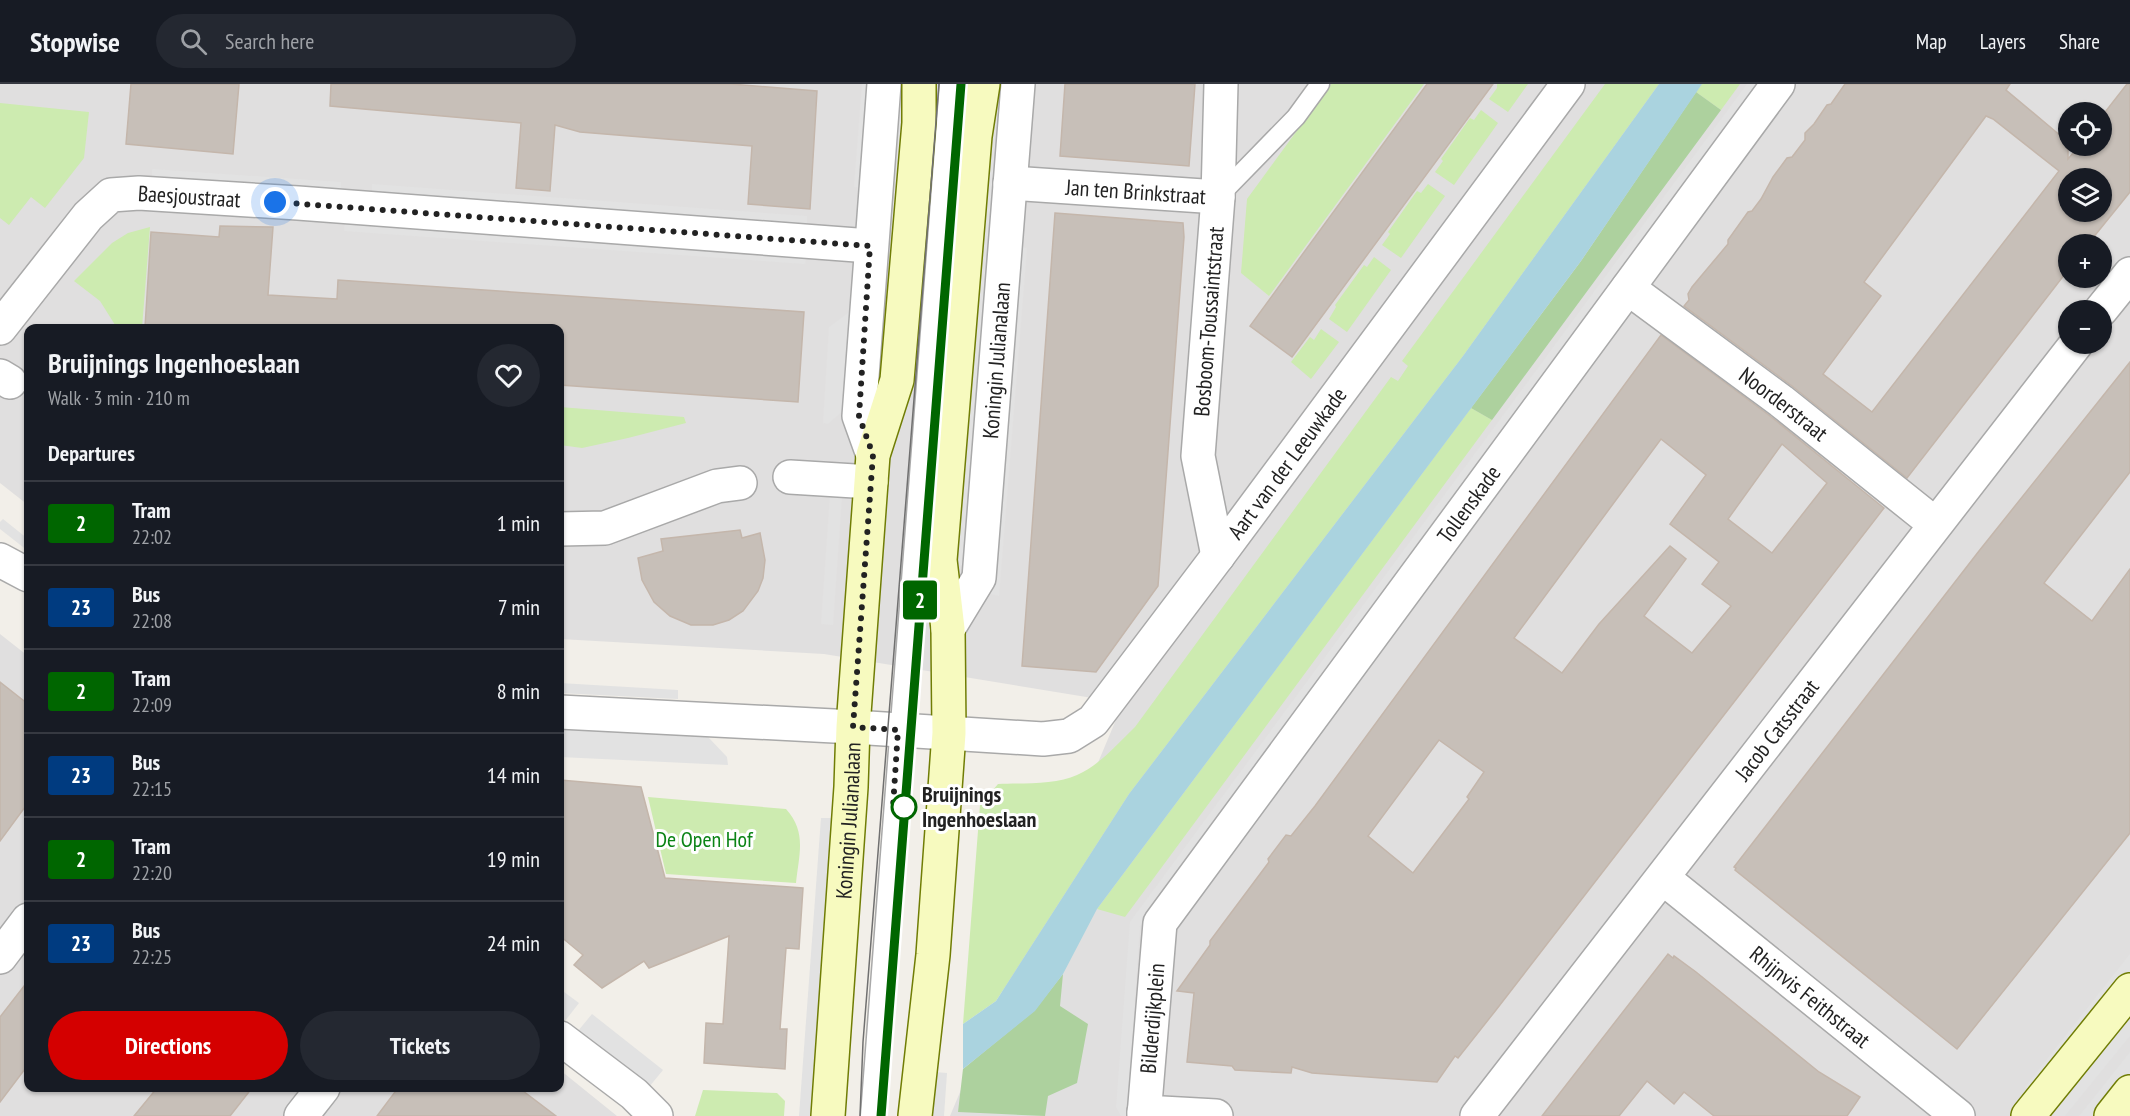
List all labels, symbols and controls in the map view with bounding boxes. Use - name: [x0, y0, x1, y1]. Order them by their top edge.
- search box: [156, 14, 576, 68]
- text: Stopwise: [30, 23, 120, 60]
- icon: search: [177, 25, 210, 58]
- text: Search here: [225, 27, 314, 55]
- text: Map: [1916, 28, 1947, 55]
- text: Layers: [1980, 28, 2026, 55]
- text: Share: [2059, 28, 2100, 55]
- map controls: [2058, 102, 2112, 354]
- button: locate: [2058, 102, 2112, 156]
- button: layers: [2058, 168, 2112, 222]
- street label: Jan ten Brinkstraat: [1064, 173, 1207, 210]
- street label: Baesjoustraat: [137, 179, 241, 213]
- your location: [260, 187, 290, 217]
- street label: Bosboom-Toussaintstraat: [1187, 225, 1230, 417]
- button: +: [2058, 234, 2112, 288]
- street label: Koningin Julianalaan: [976, 281, 1016, 440]
- button: −: [2058, 300, 2112, 354]
- text: Bruijnings Ingenhoeslaan: [48, 344, 300, 381]
- button: heart: [477, 344, 540, 407]
- street label: Noorderstraat: [1734, 361, 1834, 447]
- street label: Aart van der Leeuwkade: [1221, 382, 1352, 545]
- text: Walk · 3 min · 210 m: [48, 385, 190, 411]
- text: Departures: [48, 439, 135, 467]
- street label: Tollenskade: [1431, 460, 1506, 548]
- text: Tram: [132, 496, 171, 524]
- text: 1 min: [497, 509, 540, 537]
- text: 2: [76, 510, 86, 537]
- text: 22:02: [132, 524, 172, 550]
- text: Bus: [132, 580, 160, 608]
- line badge: 2: [900, 580, 940, 620]
- text: 2: [915, 587, 925, 614]
- text: 7 min: [498, 593, 540, 621]
- text: 23: [71, 594, 91, 621]
- text: 22:08: [132, 608, 172, 634]
- text: Tram: [132, 664, 171, 692]
- street label: Jacob Catsstraat: [1728, 673, 1825, 787]
- text: 8 min: [497, 677, 540, 705]
- text: 2: [76, 678, 86, 705]
- text: 22:09: [132, 692, 172, 718]
- street label: Koningin Julianalaan: [829, 742, 866, 900]
- text: Bus: [132, 748, 160, 776]
- text: 14 min: [487, 761, 540, 789]
- text: 23: [71, 762, 91, 789]
- text: 22:15: [132, 776, 172, 802]
- place label: Bruijnings Ingenhoeslaan: [922, 780, 1036, 833]
- marker: Bruijnings Ingenhoeslaan: [891, 794, 917, 820]
- park label: De Open Hof: [655, 825, 754, 853]
- text: Tram: [132, 832, 171, 860]
- text: 19 min: [487, 845, 540, 873]
- text: 2: [76, 846, 86, 873]
- text: 22:20: [132, 860, 172, 886]
- text: Bus: [132, 916, 160, 944]
- text: 24 min: [487, 929, 540, 957]
- text: 23: [71, 930, 91, 957]
- street label: Rhijnvis Feithstraat: [1744, 940, 1876, 1054]
- text: 22:25: [132, 944, 172, 970]
- street label: Bilderdijkplein: [1134, 962, 1171, 1075]
- button: Directions: [48, 1011, 288, 1080]
- button: Tickets: [300, 1011, 540, 1080]

